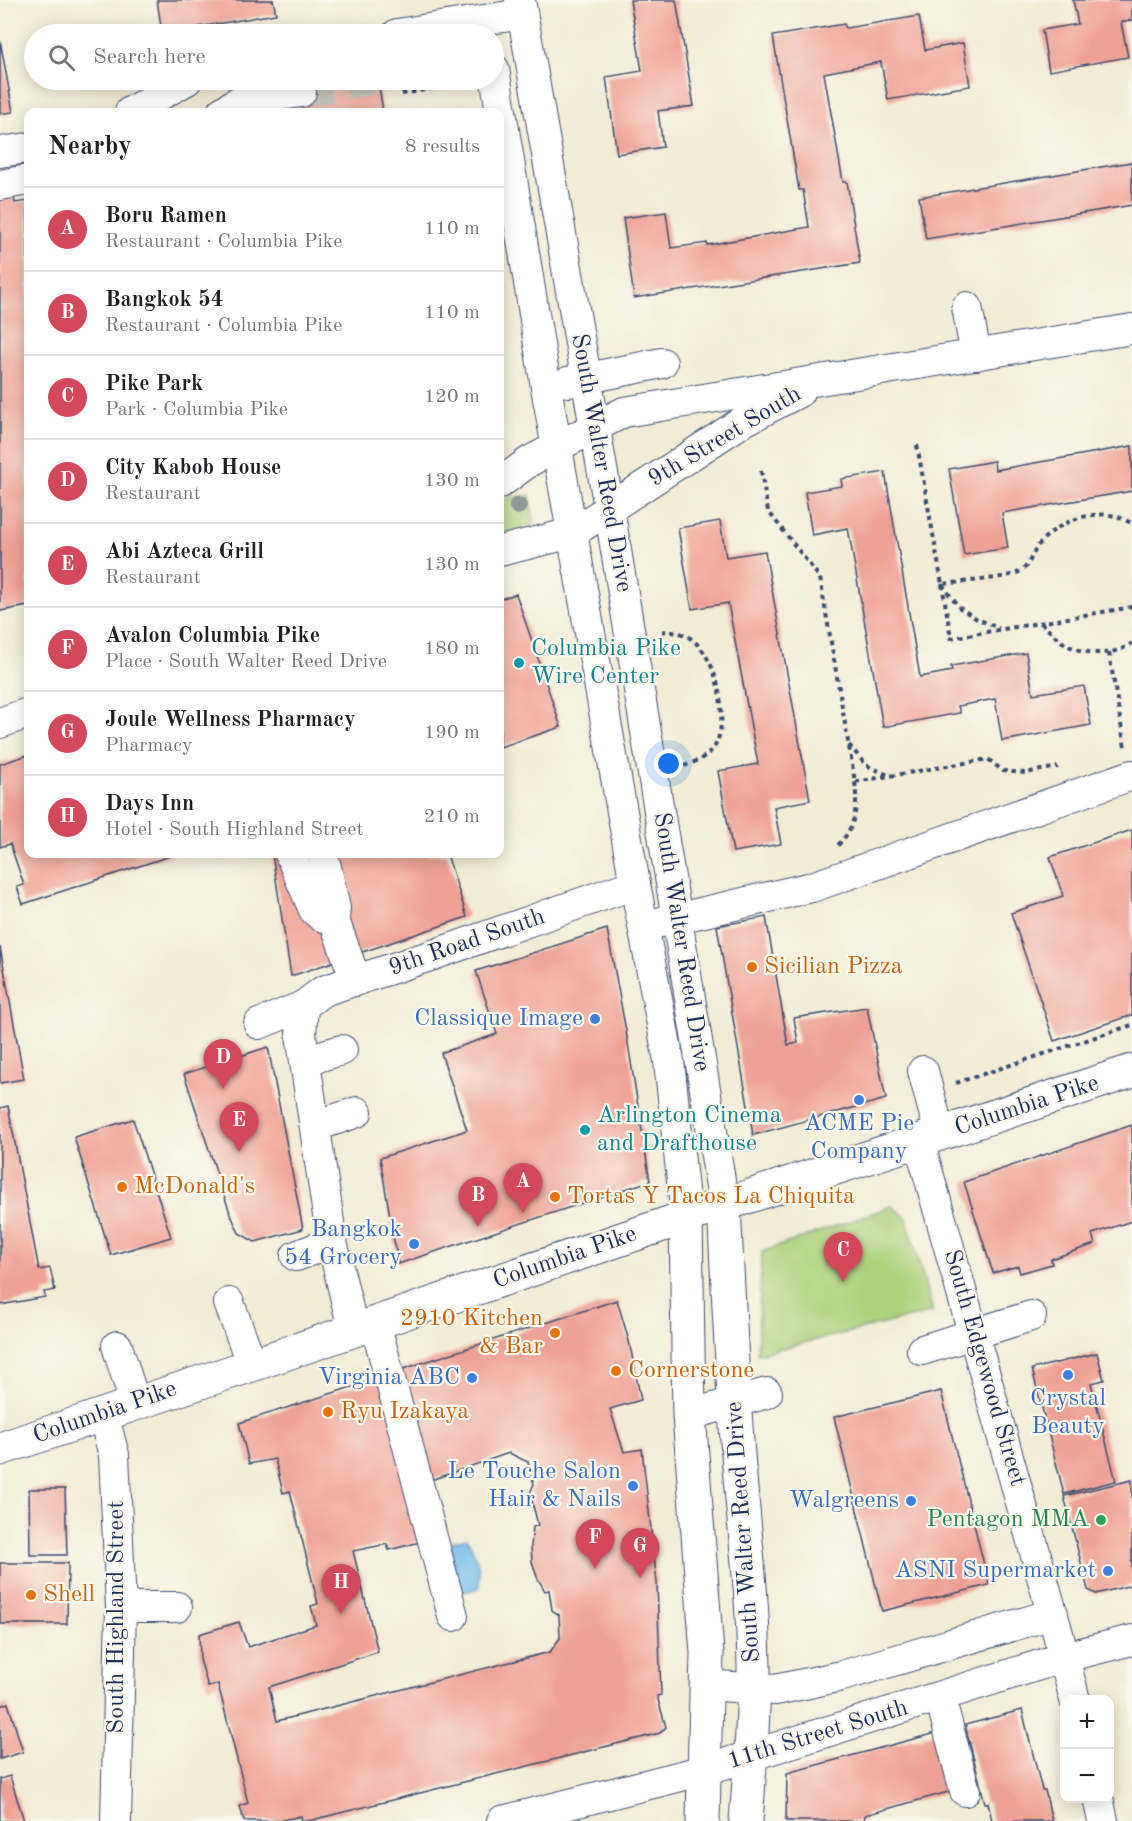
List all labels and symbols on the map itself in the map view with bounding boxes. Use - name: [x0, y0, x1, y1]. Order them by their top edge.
- street label: South Walter Reed Drive: [566, 332, 636, 594]
- street label: 9th Street South: [644, 382, 806, 492]
- place label: Columbia Pike Wire Center: [531, 637, 681, 689]
- marker: Columbia Pike Wire Center: [512, 656, 526, 670]
- your location: [654, 749, 683, 778]
- street label: South Walter Reed Drive: [649, 811, 713, 1073]
- street label: 9th Road South: [386, 905, 548, 981]
- place label: Sicilian Pizza: [764, 955, 903, 979]
- marker: Sicilian Pizza: [745, 960, 759, 974]
- place label: Classique Image: [414, 1007, 583, 1031]
- marker: Classique Image: [588, 1012, 602, 1026]
- pin: D: [204, 1040, 242, 1089]
- street label: Columbia Pike: [952, 1071, 1102, 1141]
- marker: ACME Pie Company: [852, 1093, 866, 1107]
- pin: E: [220, 1102, 258, 1152]
- place label: Arlington Cinema and Drafthouse: [597, 1104, 782, 1156]
- place label: ACME Pie Company: [804, 1112, 914, 1164]
- marker: Arlington Cinema and Drafthouse: [578, 1123, 592, 1137]
- pin: A: [504, 1164, 542, 1213]
- place label: McDonald's: [134, 1175, 255, 1199]
- pin: B: [458, 1178, 498, 1227]
- marker: McDonald's: [115, 1180, 129, 1194]
- place label: Tortas Y Tacos La Chiquita: [567, 1185, 855, 1209]
- marker: Tortas Y Tacos La Chiquita: [548, 1190, 562, 1204]
- place label: Bangkok 54 Grocery: [284, 1218, 402, 1270]
- street label: Columbia Pike: [490, 1222, 640, 1294]
- pin: C: [824, 1232, 862, 1282]
- marker: Bangkok 54 Grocery: [407, 1237, 421, 1251]
- street label: South Edgewood Street: [939, 1247, 1029, 1489]
- place label: 2910 Kitchen & Bar: [400, 1307, 543, 1359]
- marker: 2910 Kitchen & Bar: [548, 1326, 562, 1340]
- place label: Cornerstone: [628, 1359, 754, 1383]
- marker: Cornerstone: [609, 1364, 623, 1378]
- place label: Virginia ABC: [318, 1366, 460, 1390]
- marker: Crystal Beauty: [1061, 1368, 1075, 1382]
- marker: Virginia ABC: [465, 1371, 479, 1385]
- street label: Columbia Pike: [30, 1377, 180, 1449]
- place label: Crystal Beauty: [1030, 1387, 1106, 1439]
- place label: Ryu Izakaya: [340, 1400, 469, 1424]
- street label: South Walter Reed Drive: [723, 1400, 765, 1664]
- marker: Ryu Izakaya: [321, 1405, 335, 1419]
- place label: Le Touche Salon Hair & Nails: [448, 1460, 621, 1512]
- marker: Le Touche Salon Hair & Nails: [626, 1479, 640, 1493]
- place label: Walgreens: [789, 1489, 899, 1513]
- marker: Walgreens: [904, 1494, 918, 1508]
- street label: South Highland Street: [105, 1500, 129, 1734]
- place label: Pentagon MMA: [927, 1508, 1089, 1532]
- marker: Pentagon MMA: [1094, 1513, 1108, 1527]
- pin: F: [576, 1520, 614, 1569]
- pin: G: [620, 1528, 660, 1578]
- place label: ASNI Supermarket: [894, 1559, 1096, 1583]
- pin: H: [322, 1564, 360, 1614]
- marker: ASNI Supermarket: [1101, 1564, 1115, 1578]
- place label: Shell: [43, 1583, 95, 1607]
- marker: Shell: [24, 1588, 38, 1602]
- street label: 11th Street South: [725, 1696, 911, 1774]

